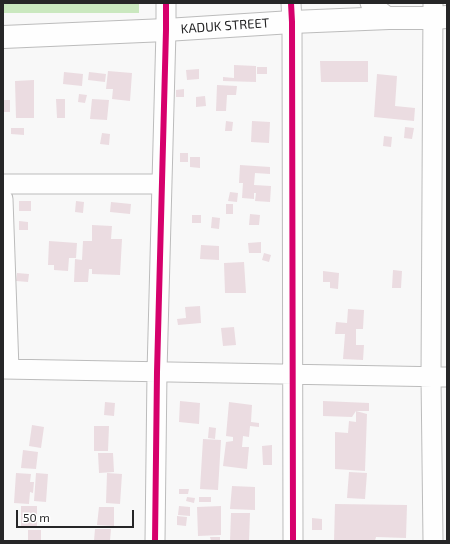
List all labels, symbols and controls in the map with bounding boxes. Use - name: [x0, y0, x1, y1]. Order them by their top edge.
- street label: KADUK STREET: [180, 15, 270, 37]
- scale bar: [18, 502, 136, 528]
- text: 50 m: [23, 510, 50, 524]

